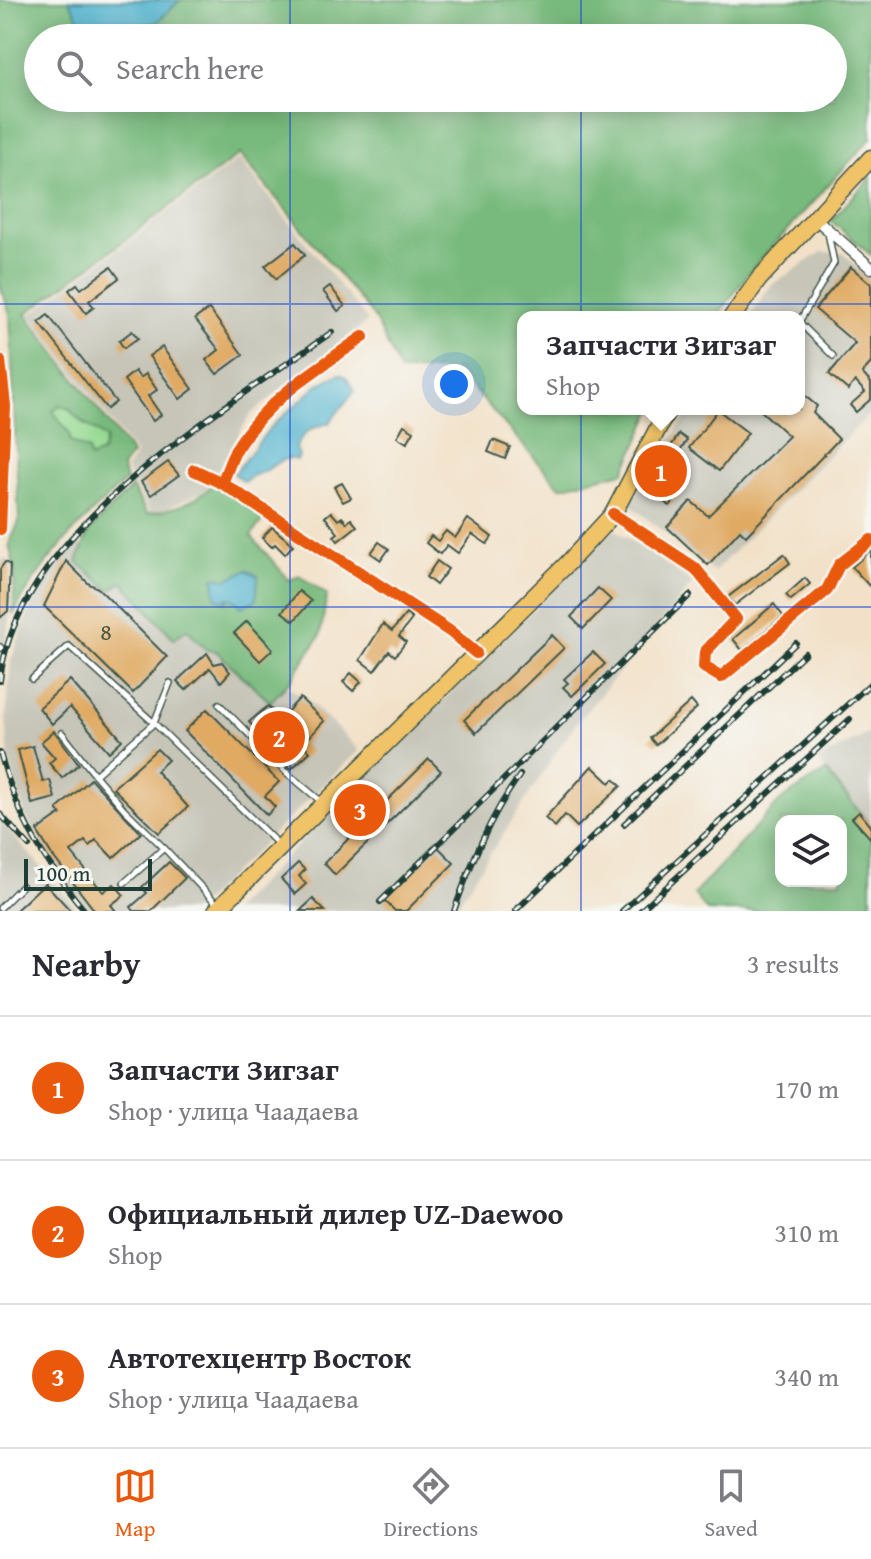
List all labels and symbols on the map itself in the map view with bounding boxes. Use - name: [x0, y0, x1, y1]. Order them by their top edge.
- your location: [434, 364, 474, 404]
- pin: 1: [635, 441, 687, 501]
- house number: 8: [100, 614, 112, 649]
- pin: 2: [253, 707, 305, 767]
- pin: 3: [334, 780, 386, 840]
- scale bar: [24, 855, 152, 891]

